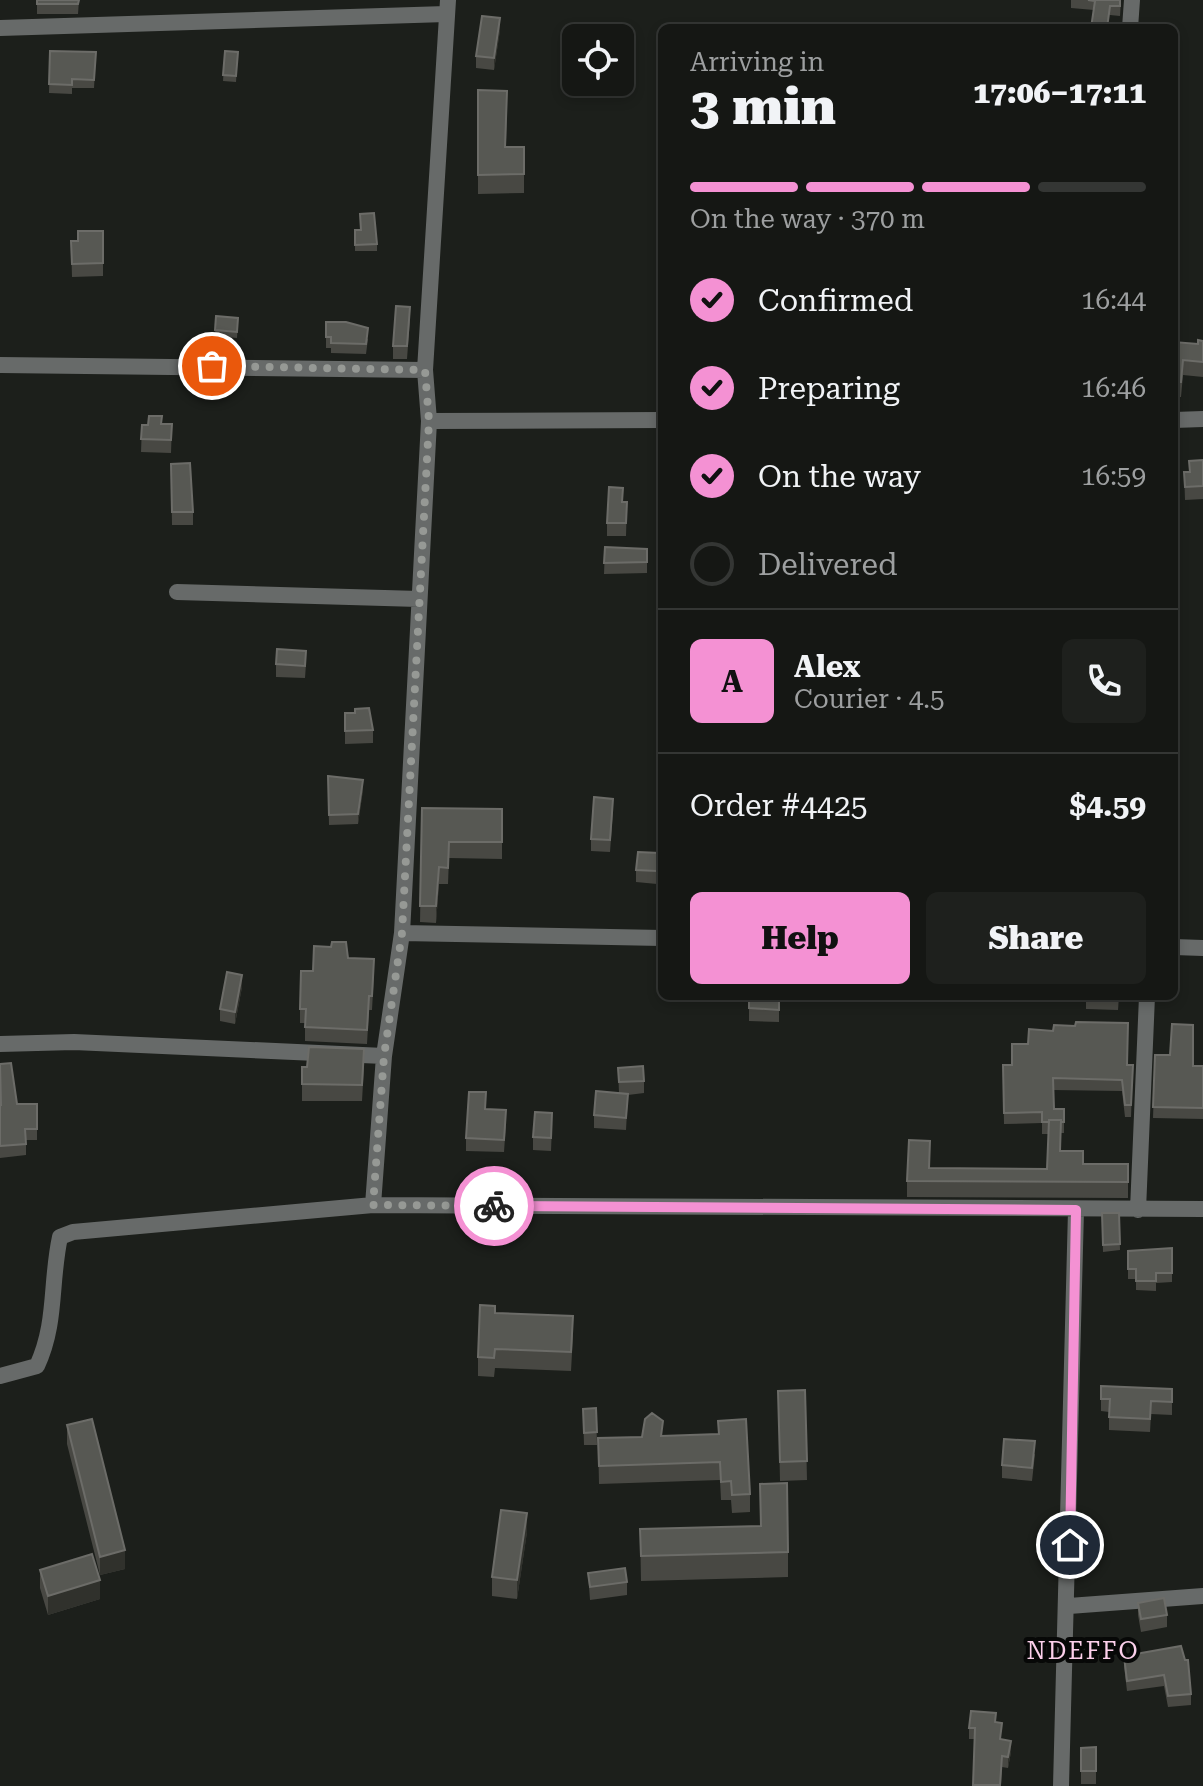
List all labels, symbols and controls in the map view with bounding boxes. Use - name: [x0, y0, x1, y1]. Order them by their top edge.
- map controls: [562, 24, 634, 96]
- button: locate: [562, 24, 634, 96]
- text: Arriving in: [690, 47, 824, 77]
- text: 17:06–17:11: [973, 75, 1146, 110]
- text: 3 min: [690, 76, 836, 137]
- text: On the way · 370 m: [690, 204, 925, 234]
- icon: check: [690, 278, 734, 322]
- text: Confirmed: [758, 283, 913, 318]
- text: 16:44: [1081, 285, 1146, 315]
- pin: [178, 332, 246, 400]
- icon: bag: [190, 344, 234, 388]
- icon: check: [690, 366, 734, 410]
- text: Preparing: [758, 371, 900, 406]
- text: 16:46: [1081, 373, 1146, 403]
- icon: check: [690, 454, 734, 498]
- text: On the way: [758, 459, 921, 494]
- text: 16:59: [1081, 461, 1146, 491]
- text: Delivered: [758, 547, 897, 582]
- button: phone: [1062, 639, 1146, 723]
- text: Alex: [794, 649, 861, 684]
- text: A: [721, 664, 743, 699]
- text: Courier · 4.5: [794, 684, 944, 714]
- text: Order #4425: [690, 788, 868, 823]
- text: $4.59: [1069, 788, 1146, 823]
- button: Help: [690, 892, 910, 984]
- button: Share: [926, 892, 1146, 984]
- courier: [454, 1166, 534, 1246]
- icon: bike: [472, 1184, 516, 1228]
- pin: [1036, 1511, 1104, 1579]
- icon: home: [1048, 1523, 1092, 1567]
- district label: NDEFFO: [1027, 1637, 1139, 1665]

